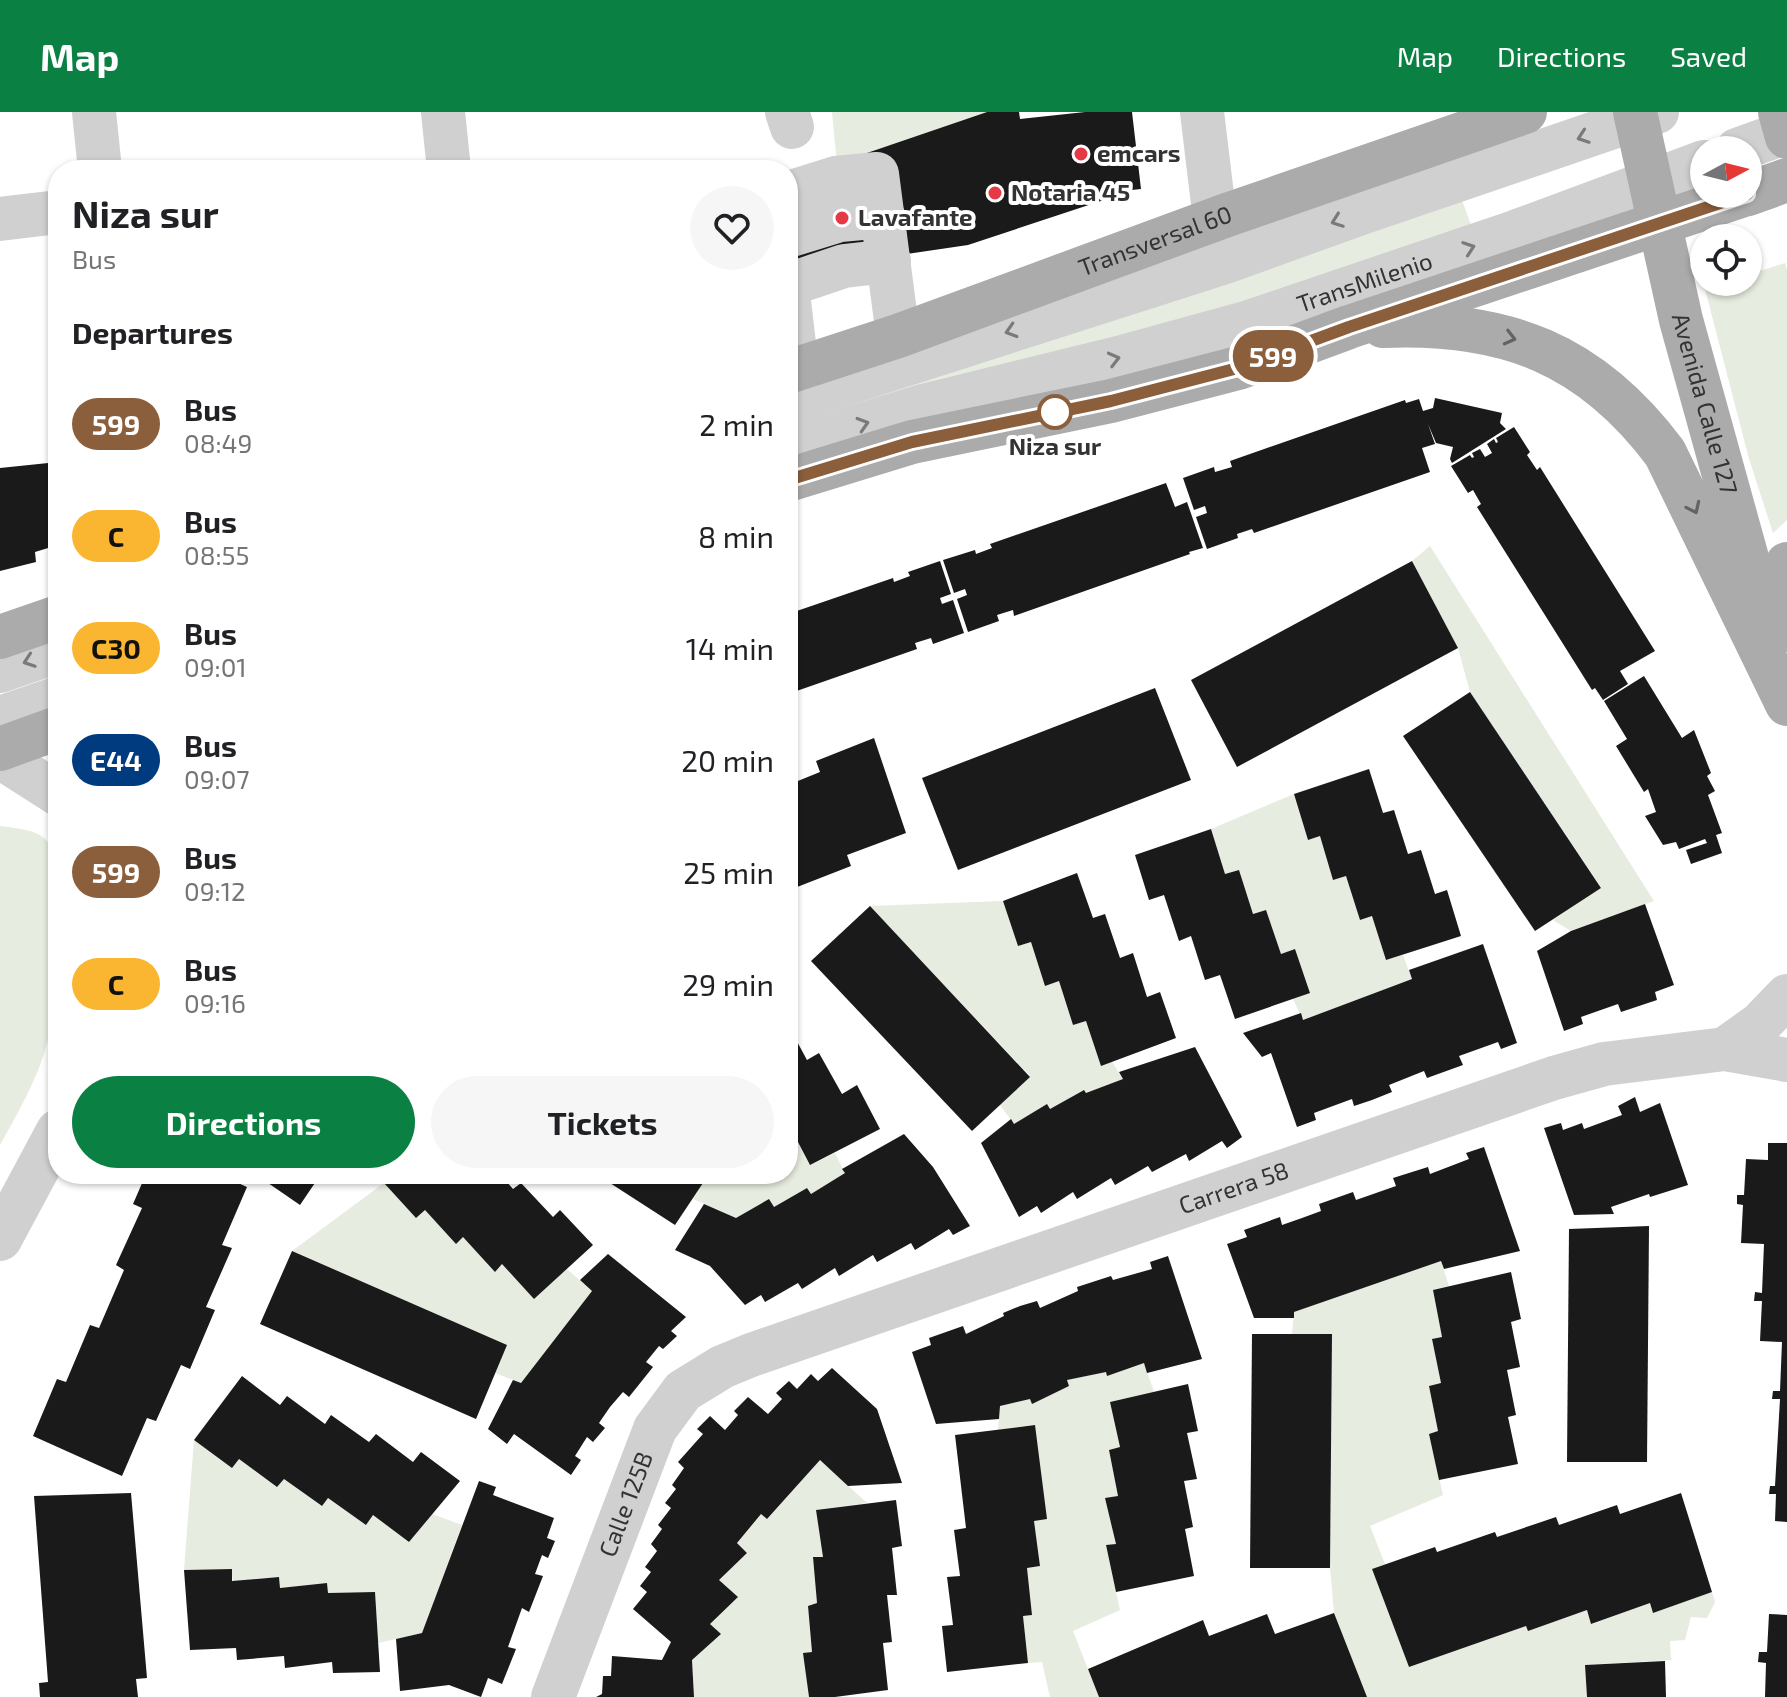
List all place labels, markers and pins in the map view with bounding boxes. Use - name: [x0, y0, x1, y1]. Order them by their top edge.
- place label: emcars: [1097, 138, 1181, 167]
- marker: emcars: [1072, 145, 1090, 163]
- place label: Notaria 45: [1011, 177, 1130, 206]
- marker: Notaria 45: [986, 184, 1004, 202]
- place label: Lavafante: [858, 202, 973, 231]
- marker: Lavafante: [833, 209, 851, 227]
- marker: Niza sur: [1038, 395, 1072, 429]
- place label: Niza sur: [1009, 431, 1102, 460]

